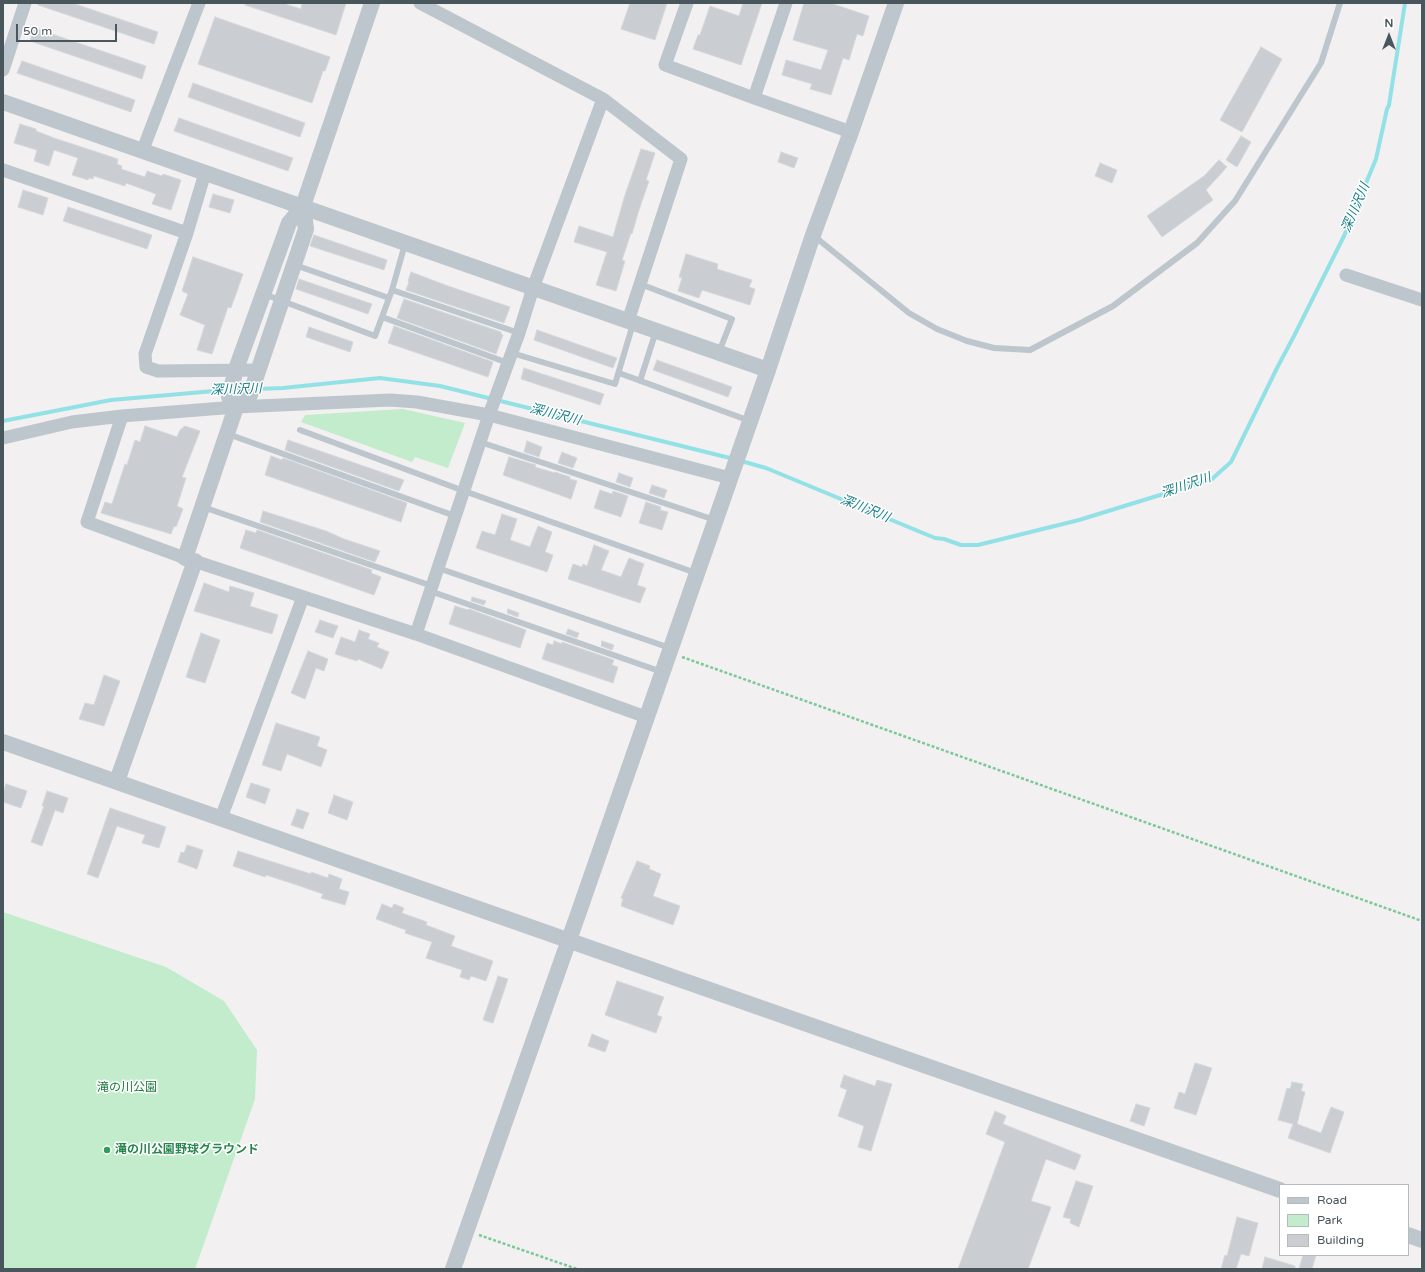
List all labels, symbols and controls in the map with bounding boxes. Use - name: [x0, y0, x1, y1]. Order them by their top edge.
- scale bar: [18, 16, 119, 42]
- north arrow: [1369, 16, 1409, 56]
- text: N: [1385, 17, 1393, 30]
- text: 50 m: [23, 24, 52, 38]
- water label: 深川沢川: [1339, 181, 1373, 235]
- water label: 深川沢川: [210, 381, 262, 399]
- water label: 深川沢川: [528, 401, 582, 429]
- water label: 深川沢川: [1159, 470, 1213, 502]
- water label: 深川沢川: [838, 492, 892, 526]
- park label: 滝の川公園: [97, 1081, 157, 1095]
- place label: 滝の川公園野球グラウンド: [115, 1143, 259, 1157]
- marker: 滝の川公園野球グラウンド: [102, 1145, 112, 1155]
- legend: [1279, 1184, 1409, 1256]
- text: Road: [1317, 1193, 1347, 1207]
- text: Park: [1317, 1213, 1343, 1227]
- text: Building: [1317, 1233, 1364, 1247]

